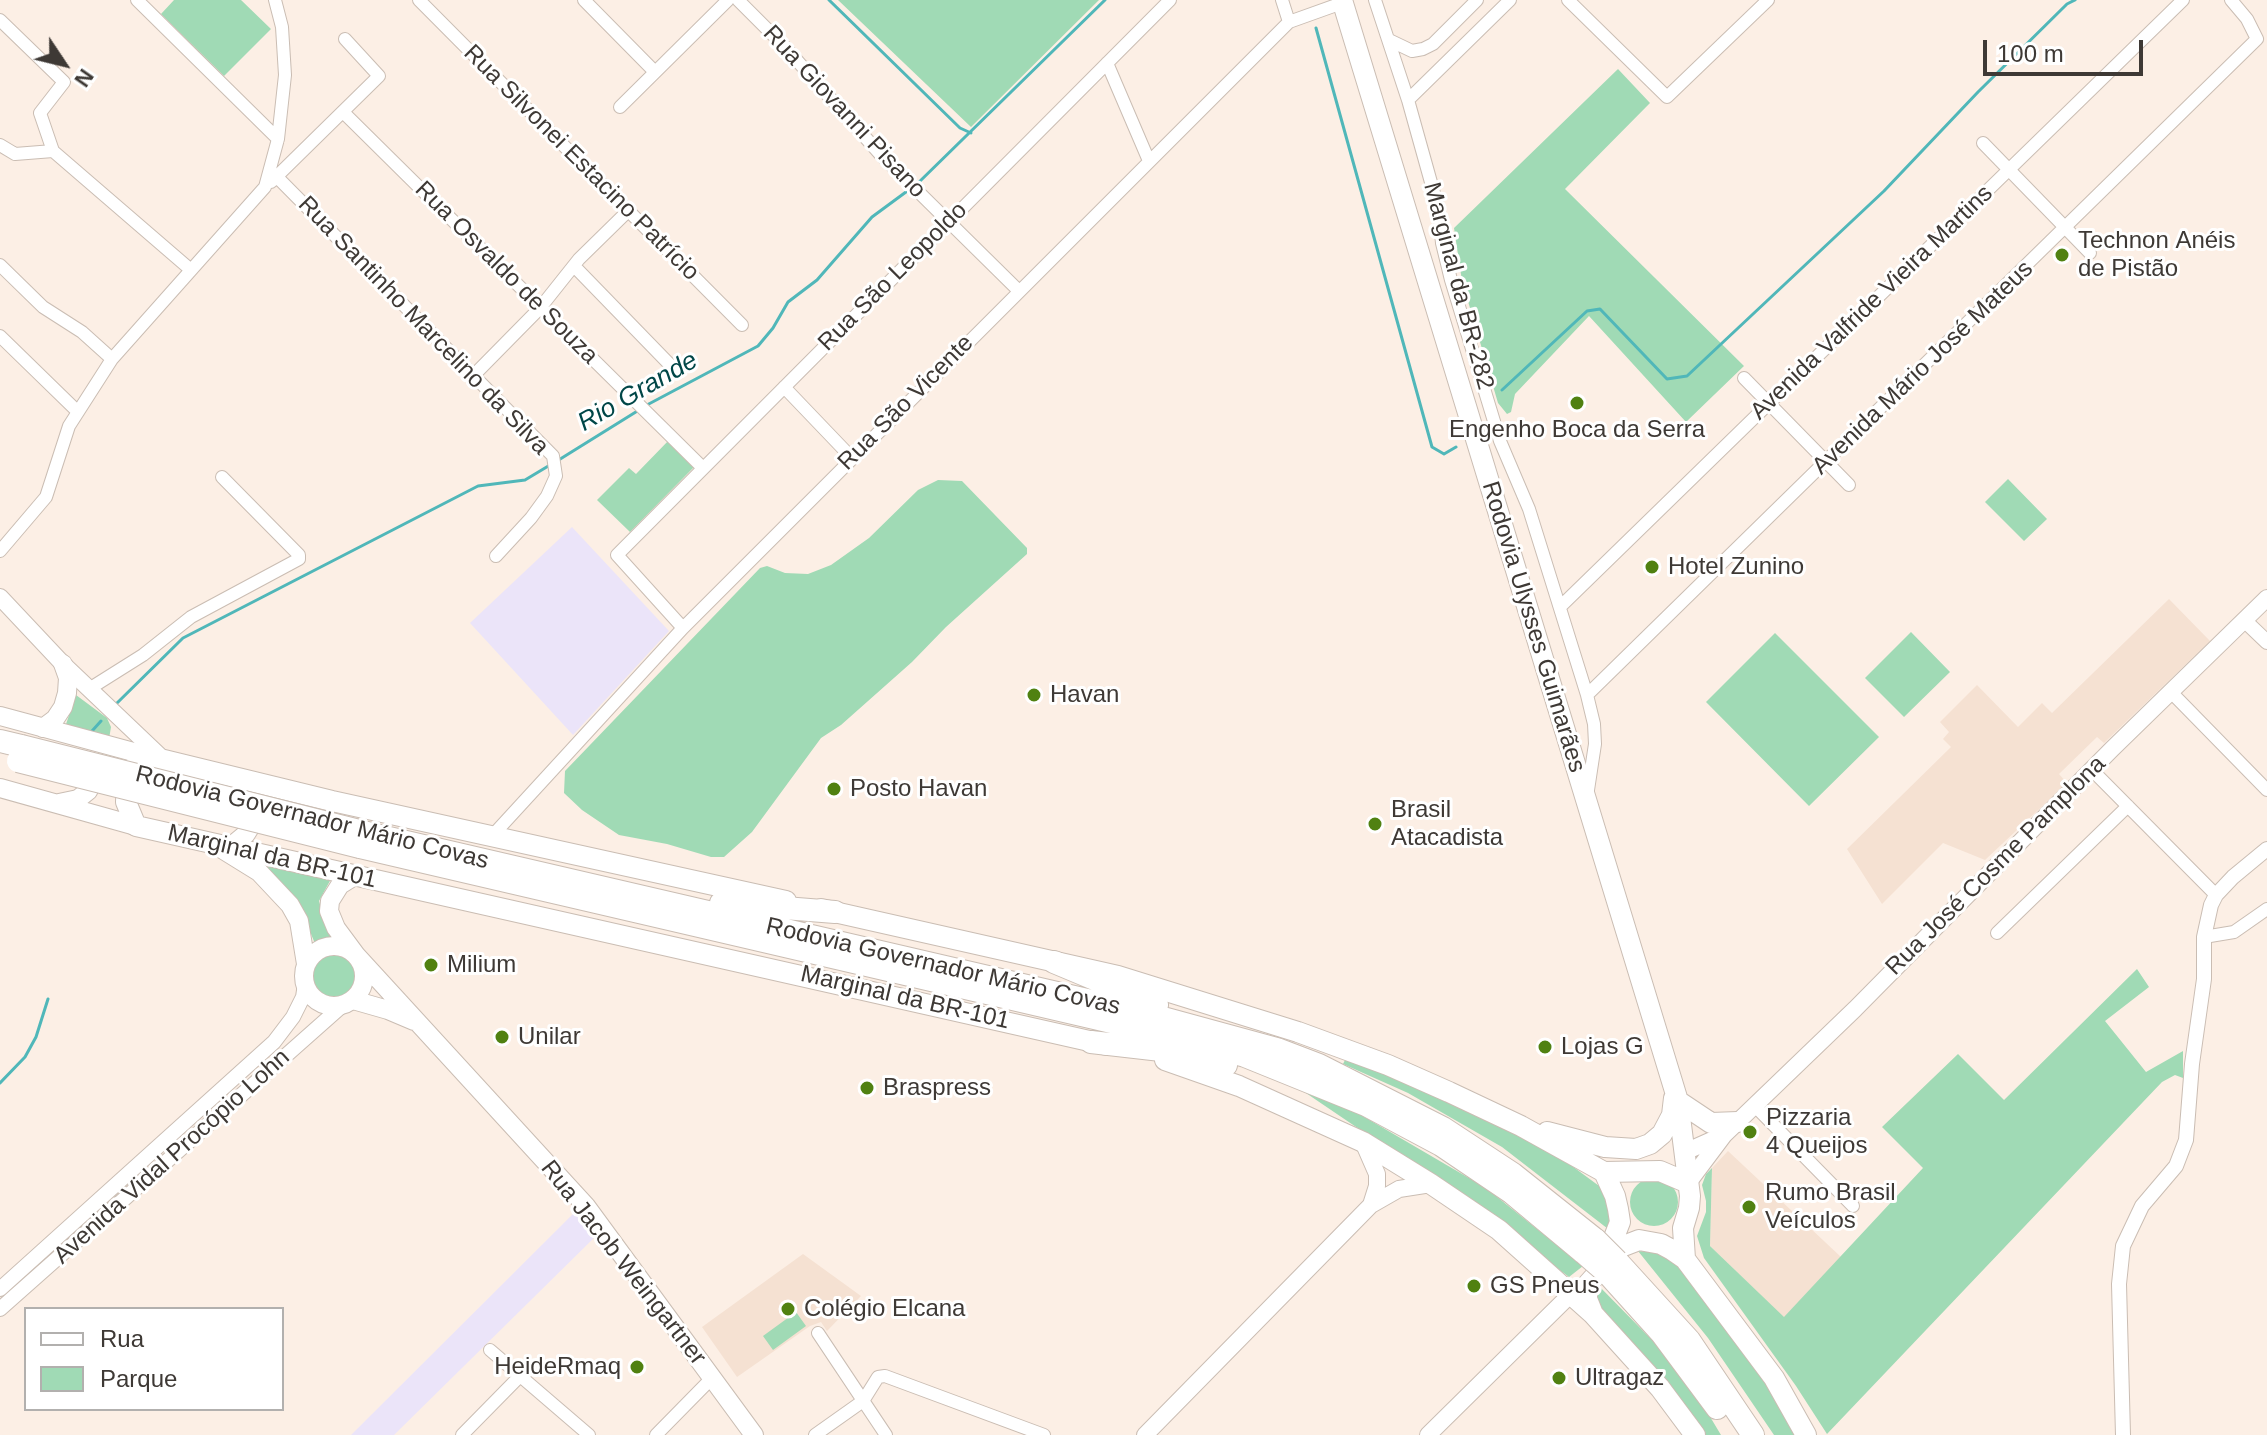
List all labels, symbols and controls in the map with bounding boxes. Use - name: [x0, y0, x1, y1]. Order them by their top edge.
- street label: Rua Giovanni Pisano: [757, 20, 931, 204]
- north arrow: [24, 24, 104, 104]
- scale bar: [1987, 24, 2147, 74]
- street label: Rua Silvonei Estacino Patrício: [457, 39, 705, 287]
- text: 100 m: [1997, 40, 2064, 67]
- text: N: [69, 64, 99, 92]
- street label: Rua Osvaldo de Souza: [409, 176, 603, 370]
- street label: Marginal da BR-282: [1416, 179, 1500, 393]
- street label: Avenida Valfride Vieira Martins: [1745, 180, 1999, 426]
- street label: Rua Santinho Marcelino da Silva: [292, 191, 554, 461]
- street label: Rua São Leopoldo: [813, 197, 973, 357]
- place label: Technon Anéis de Pistão: [2078, 227, 2235, 283]
- marker: Technon Anéis de Pistão: [2053, 246, 2071, 264]
- street label: Avenida Mário José Mateus: [1807, 255, 2039, 481]
- street label: Rua São Vicente: [832, 329, 980, 477]
- water label: Rio Grande: [573, 345, 703, 439]
- marker: Engenho Boca da Serra: [1568, 394, 1586, 412]
- place label: Engenho Boca da Serra: [1449, 416, 1705, 444]
- street label: Rodovia Ulysses Guimarães: [1475, 478, 1591, 776]
- place label: Hotel Zunino: [1668, 553, 1804, 581]
- marker: Hotel Zunino: [1643, 558, 1661, 576]
- place label: Havan: [1050, 681, 1119, 709]
- marker: Havan: [1025, 686, 1043, 704]
- street label: Rua José Cosme Pamplona: [1880, 750, 2112, 982]
- street label: Rodovia Governador Mário Covas: [132, 760, 492, 876]
- place label: Posto Havan: [850, 775, 987, 803]
- marker: Posto Havan: [825, 780, 843, 798]
- place label: Brasil Atacadista: [1391, 796, 1503, 852]
- marker: Brasil Atacadista: [1366, 815, 1384, 833]
- street label: Marginal da BR-101: [165, 819, 379, 895]
- street label: Rodovia Governador Mário Covas: [763, 912, 1123, 1022]
- place label: Milium: [447, 951, 516, 979]
- marker: Milium: [422, 956, 440, 974]
- street label: Marginal da BR-101: [798, 960, 1012, 1036]
- place label: Unilar: [518, 1023, 581, 1051]
- marker: Unilar: [493, 1028, 511, 1046]
- place label: Lojas G: [1561, 1033, 1644, 1061]
- marker: Lojas G: [1536, 1038, 1554, 1056]
- street label: Avenida Vidal Procópio Lohn: [48, 1043, 296, 1271]
- place label: Braspress: [883, 1074, 991, 1102]
- marker: Braspress: [858, 1079, 876, 1097]
- place label: Pizzaria 4 Queijos: [1766, 1104, 1867, 1160]
- marker: Pizzaria 4 Queijos: [1741, 1123, 1759, 1141]
- street label: Rua Jacob Weingartner: [534, 1155, 712, 1371]
- place label: Rumo Brasil Veículos: [1765, 1179, 1896, 1235]
- marker: Rumo Brasil Veículos: [1740, 1198, 1758, 1216]
- place label: GS Pneus: [1490, 1272, 1599, 1300]
- marker: GS Pneus: [1465, 1277, 1483, 1295]
- place label: Colégio Elcana: [804, 1295, 965, 1323]
- marker: Colégio Elcana: [779, 1300, 797, 1318]
- legend: [24, 1307, 284, 1411]
- text: Rua: [100, 1325, 144, 1352]
- place label: HeideRmaq: [494, 1353, 621, 1381]
- marker: HeideRmaq: [628, 1358, 646, 1376]
- place label: Ultragaz: [1575, 1364, 1664, 1392]
- text: Parque: [100, 1365, 177, 1392]
- marker: Ultragaz: [1550, 1369, 1568, 1387]

